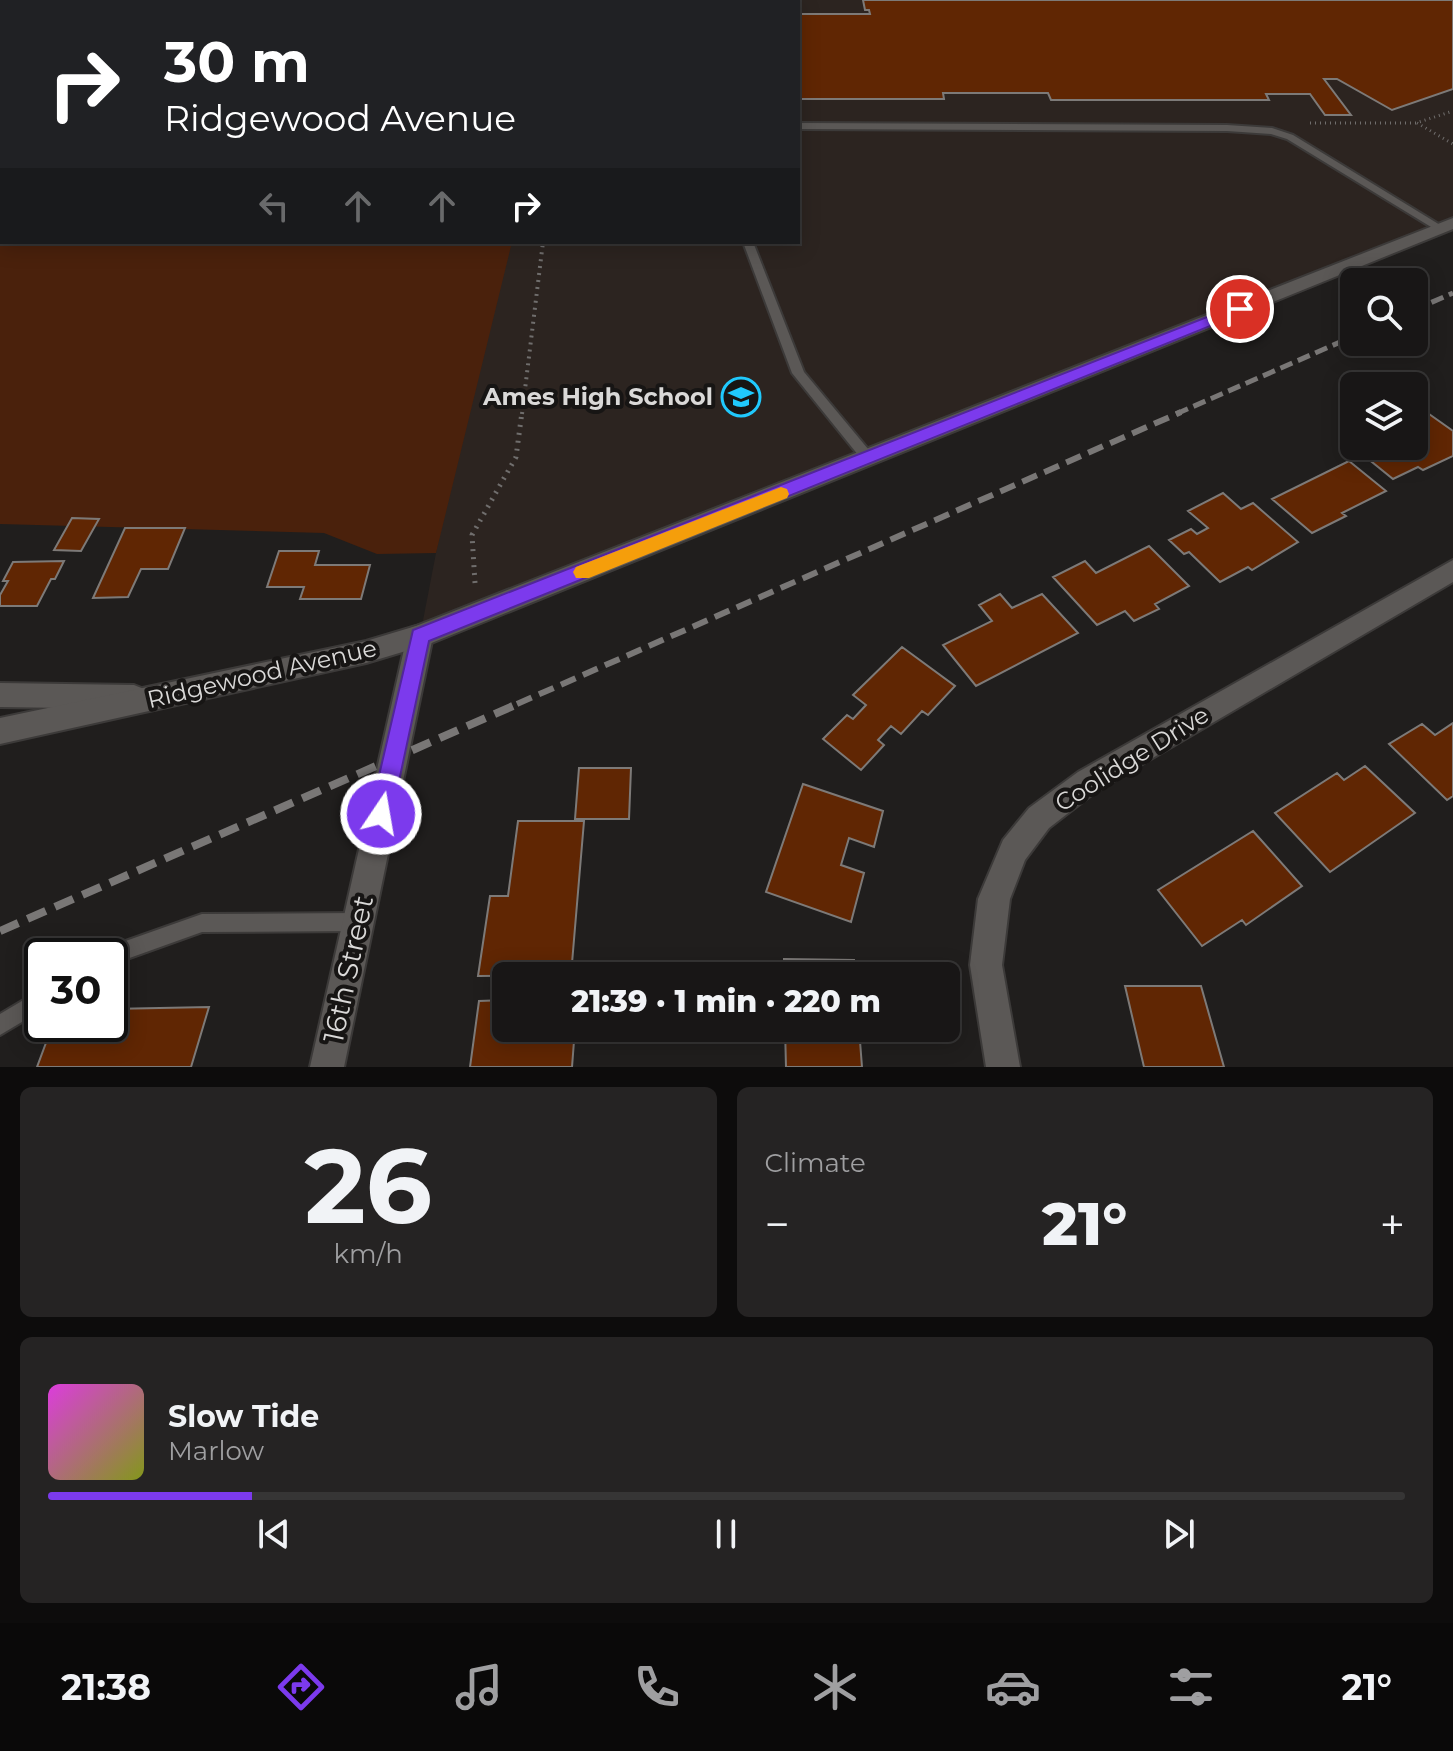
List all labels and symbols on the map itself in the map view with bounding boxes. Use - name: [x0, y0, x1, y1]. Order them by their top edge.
- pin: [1206, 275, 1274, 343]
- school or university icon: Ames High School: [720, 376, 762, 418]
- place label: Ames High School: [482, 382, 713, 411]
- street label: Ridgewood Avenue: [144, 633, 380, 714]
- street label: Coolidge Drive: [1049, 700, 1214, 817]
- position arrow: [339, 772, 423, 856]
- street label: 16th Street: [316, 892, 380, 1046]
- speed limit sign: 30: [24, 938, 128, 1042]

